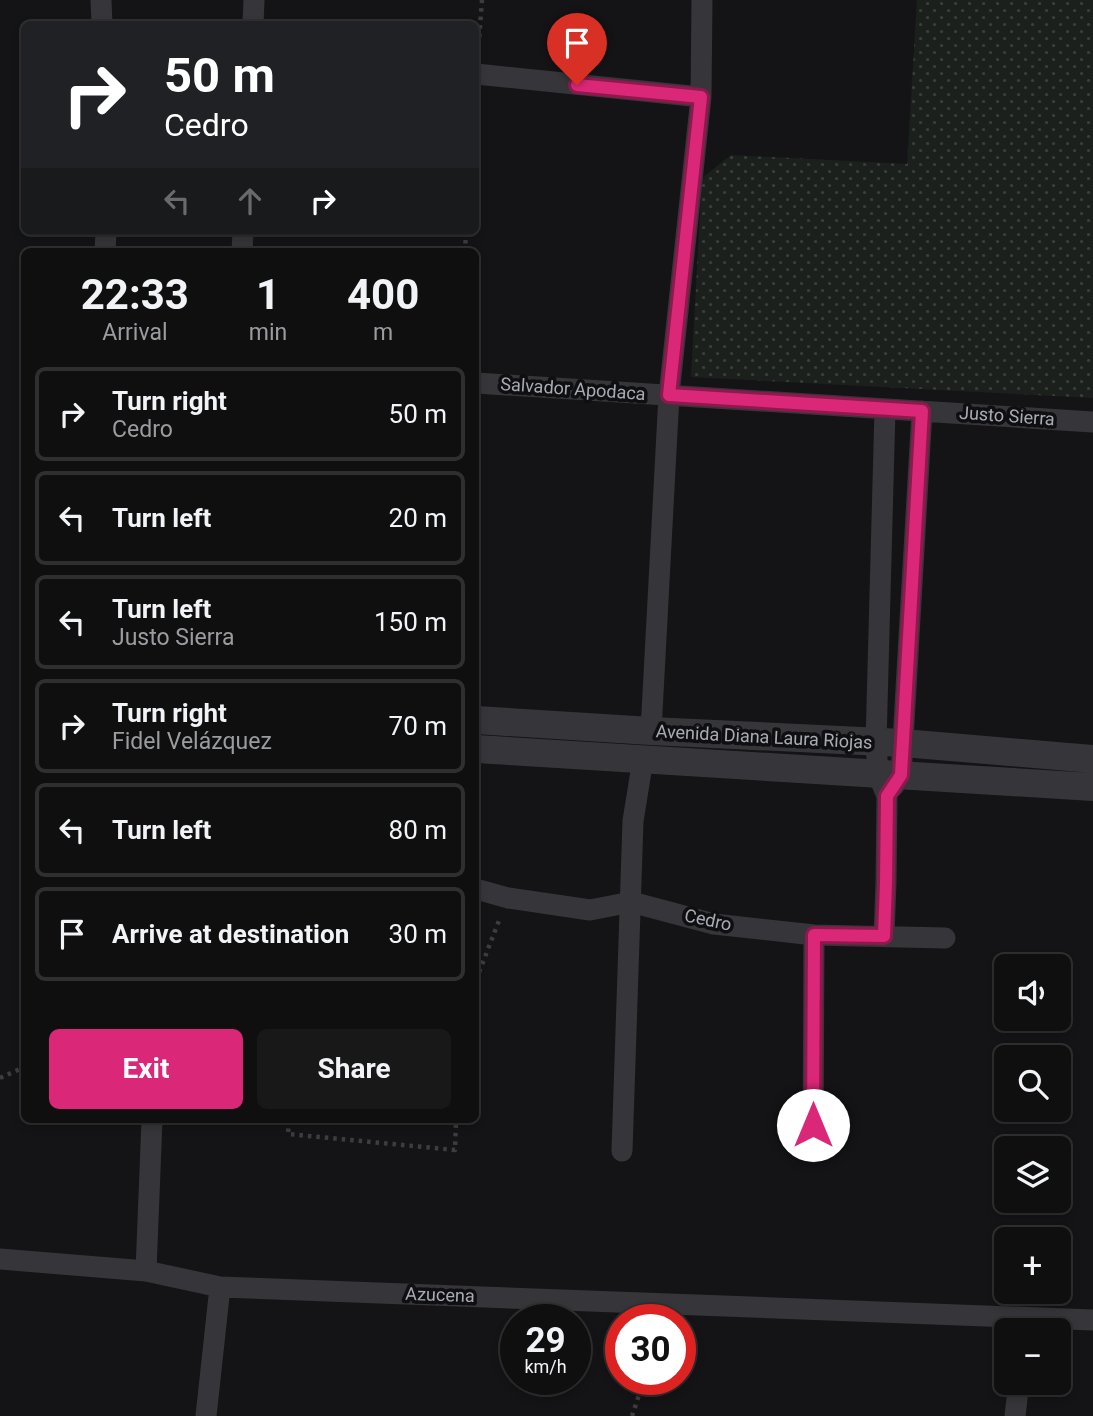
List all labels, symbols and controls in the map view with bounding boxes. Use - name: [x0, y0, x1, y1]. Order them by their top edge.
- pin: [547, 13, 607, 85]
- icon: arrive: [558, 24, 596, 62]
- text: 50 m: [164, 47, 275, 104]
- icon: right: [49, 49, 140, 140]
- text: Cedro: [164, 106, 249, 144]
- icon: left: [158, 182, 196, 220]
- icon: ahead: [231, 182, 269, 220]
- icon: right: [304, 182, 342, 220]
- text: 22:33: [81, 270, 189, 319]
- text: 1: [256, 270, 280, 319]
- text: 400: [347, 270, 419, 319]
- text: Arrival: [102, 319, 168, 346]
- text: min: [249, 319, 287, 346]
- text: m: [373, 319, 393, 346]
- street label: Salvador Apodaca: [500, 373, 646, 404]
- text: Turn right: [112, 386, 227, 416]
- icon: right: [53, 395, 91, 433]
- text: 50 m: [389, 399, 447, 429]
- street label: Justo Sierra: [958, 402, 1056, 429]
- text: Cedro: [112, 416, 173, 443]
- icon: left: [53, 499, 91, 537]
- text: Turn left: [112, 503, 211, 533]
- text: 20 m: [389, 503, 447, 533]
- text: Turn left: [112, 594, 211, 624]
- icon: left: [53, 603, 91, 641]
- text: 150 m: [374, 607, 447, 637]
- text: Justo Sierra: [112, 624, 234, 651]
- text: Turn right: [112, 698, 227, 728]
- icon: right: [53, 707, 91, 745]
- text: 70 m: [389, 711, 447, 741]
- street label: Avenida Diana Laura Riojas: [655, 720, 873, 753]
- text: Fidel Velázquez: [112, 728, 272, 755]
- icon: left: [53, 811, 91, 849]
- text: Turn left: [112, 815, 211, 845]
- text: 80 m: [389, 815, 447, 845]
- street label: Cedro: [683, 904, 734, 935]
- icon: arrive: [53, 915, 91, 953]
- text: Arrive at destination: [112, 919, 349, 949]
- text: 30 m: [389, 919, 447, 949]
- map controls: [994, 954, 1071, 1395]
- button: sound: [994, 954, 1071, 1031]
- button: Exit: [49, 1029, 243, 1109]
- button: Share: [257, 1029, 451, 1109]
- button: search: [994, 1045, 1071, 1122]
- position arrow: [776, 1088, 850, 1162]
- button: layers: [994, 1136, 1071, 1213]
- button: +: [994, 1227, 1071, 1304]
- street label: Azucena: [405, 1283, 475, 1306]
- speed limit sign: 30: [605, 1304, 696, 1395]
- button: −: [994, 1318, 1071, 1395]
- text: 29: [525, 1320, 566, 1361]
- text: km/h: [524, 1356, 567, 1377]

